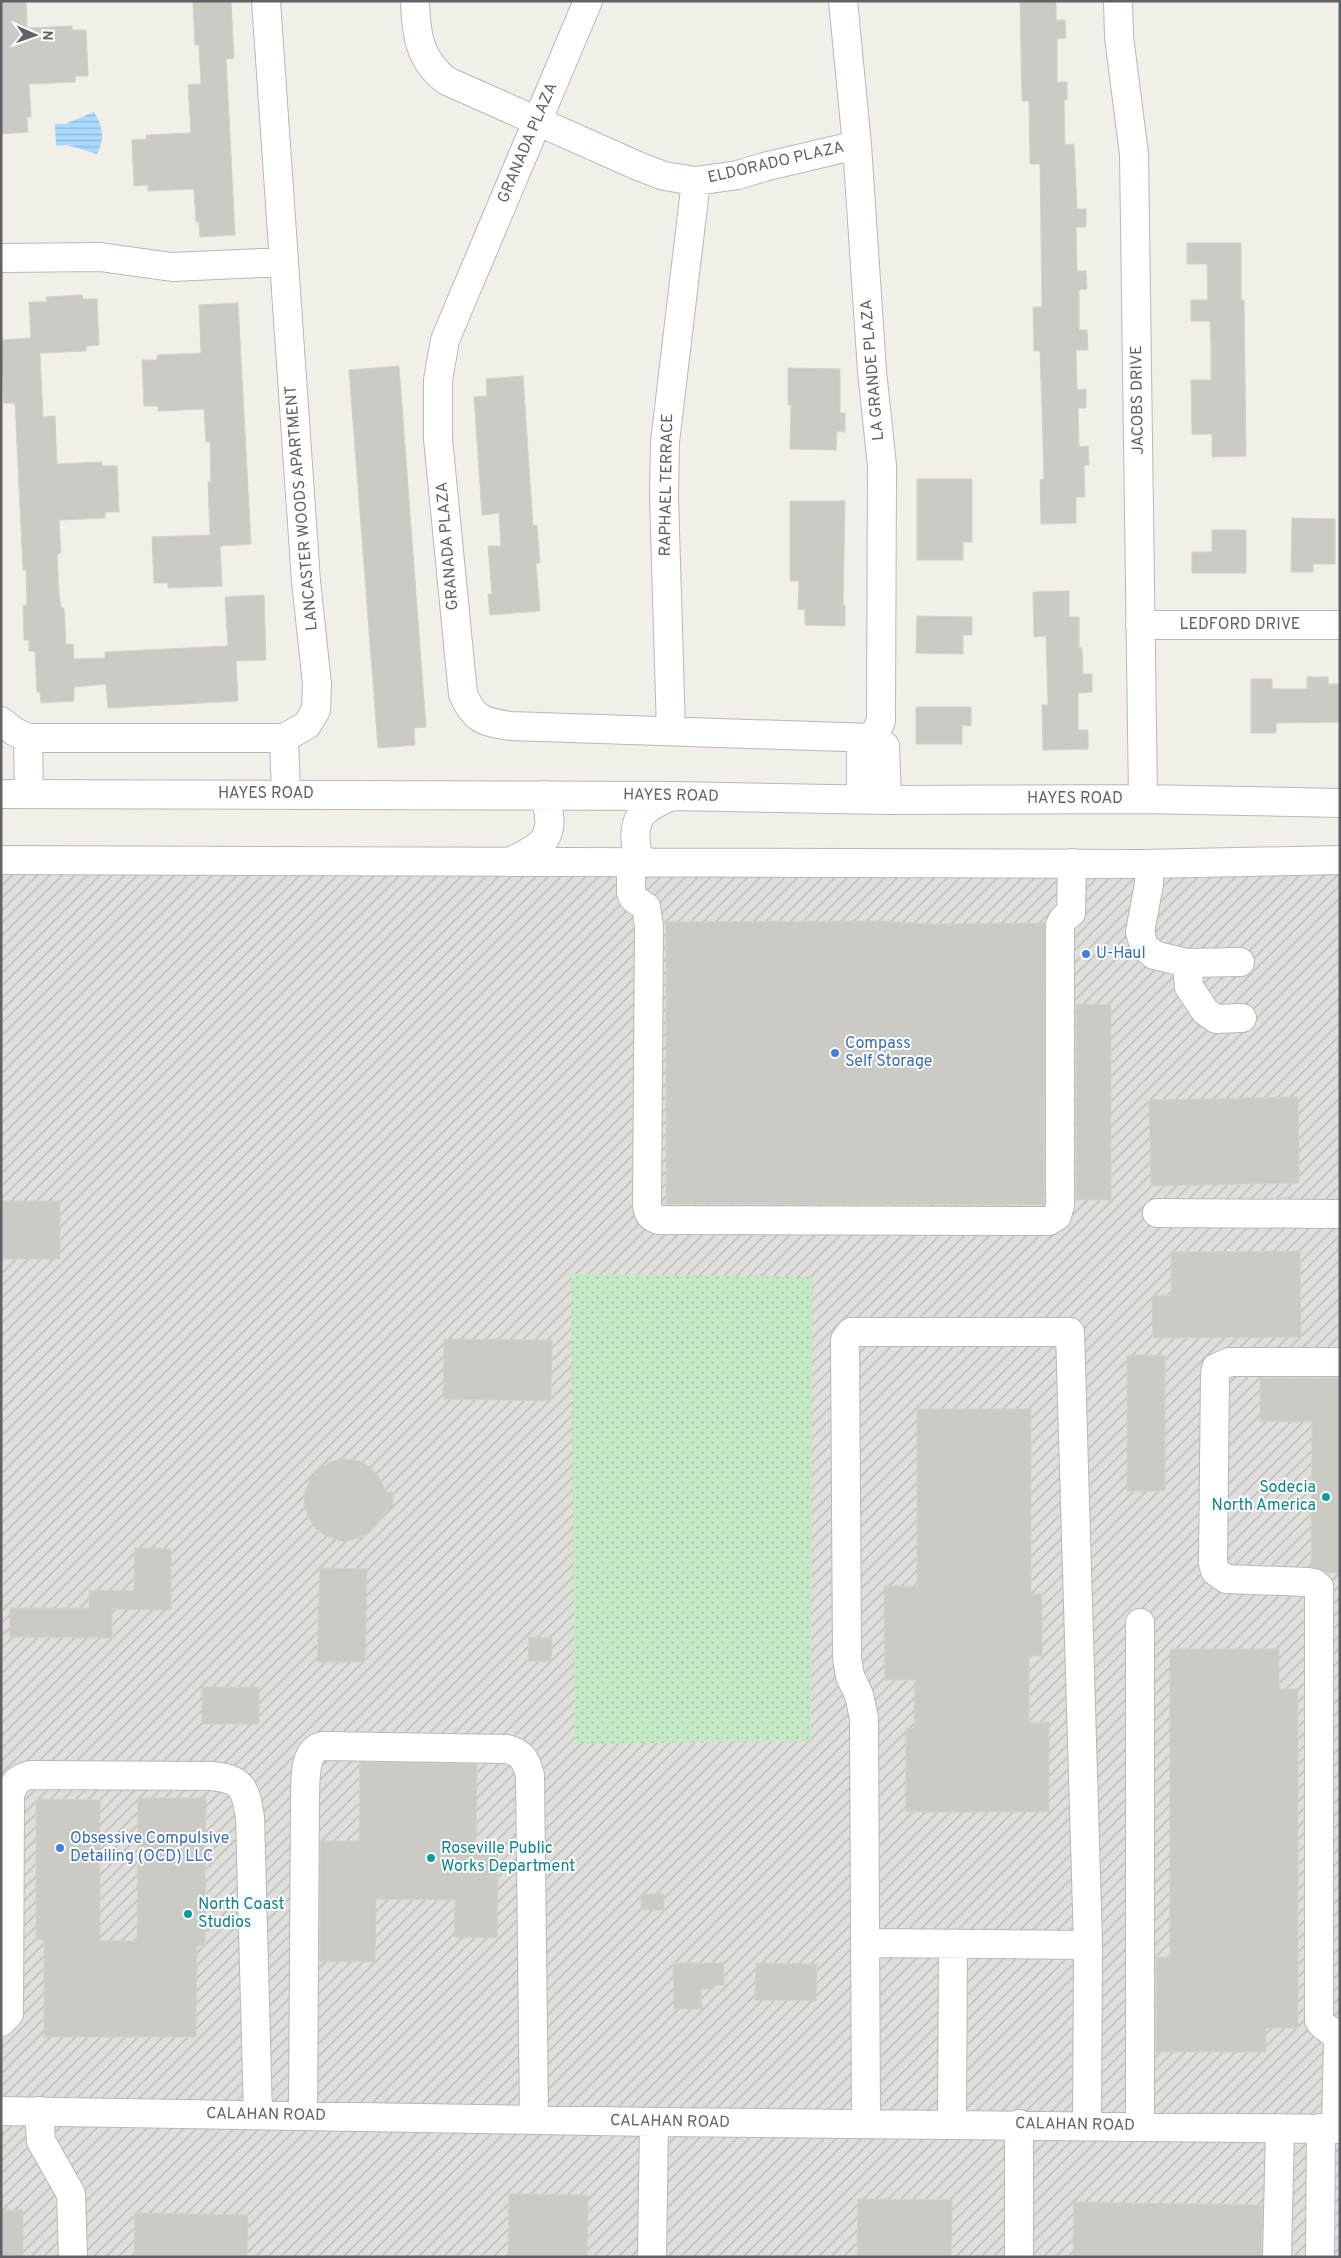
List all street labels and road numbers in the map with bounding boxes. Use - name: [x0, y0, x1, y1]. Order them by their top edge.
- street label: GRANADA PLAZA: [494, 80, 562, 206]
- street label: ELDORADO PLAZA: [706, 138, 846, 188]
- street label: LA GRANDE PLAZA: [857, 298, 889, 442]
- street label: JACOBS DRIVE: [1127, 345, 1149, 455]
- street label: LANCASTER WOODS APARTMENT: [281, 385, 323, 631]
- street label: RAPHAEL TERRACE: [656, 413, 678, 557]
- street label: GRANADA PLAZA: [432, 481, 464, 611]
- street label: LEDFORD DRIVE: [1180, 615, 1300, 635]
- street label: HAYES ROAD: [218, 784, 314, 804]
- street label: HAYES ROAD: [623, 785, 719, 807]
- street label: HAYES ROAD: [1027, 789, 1123, 809]
- street label: CALAHAN ROAD: [206, 2104, 326, 2126]
- street label: CALAHAN ROAD: [610, 2111, 730, 2133]
- street label: CALAHAN ROAD: [1015, 2114, 1135, 2136]

